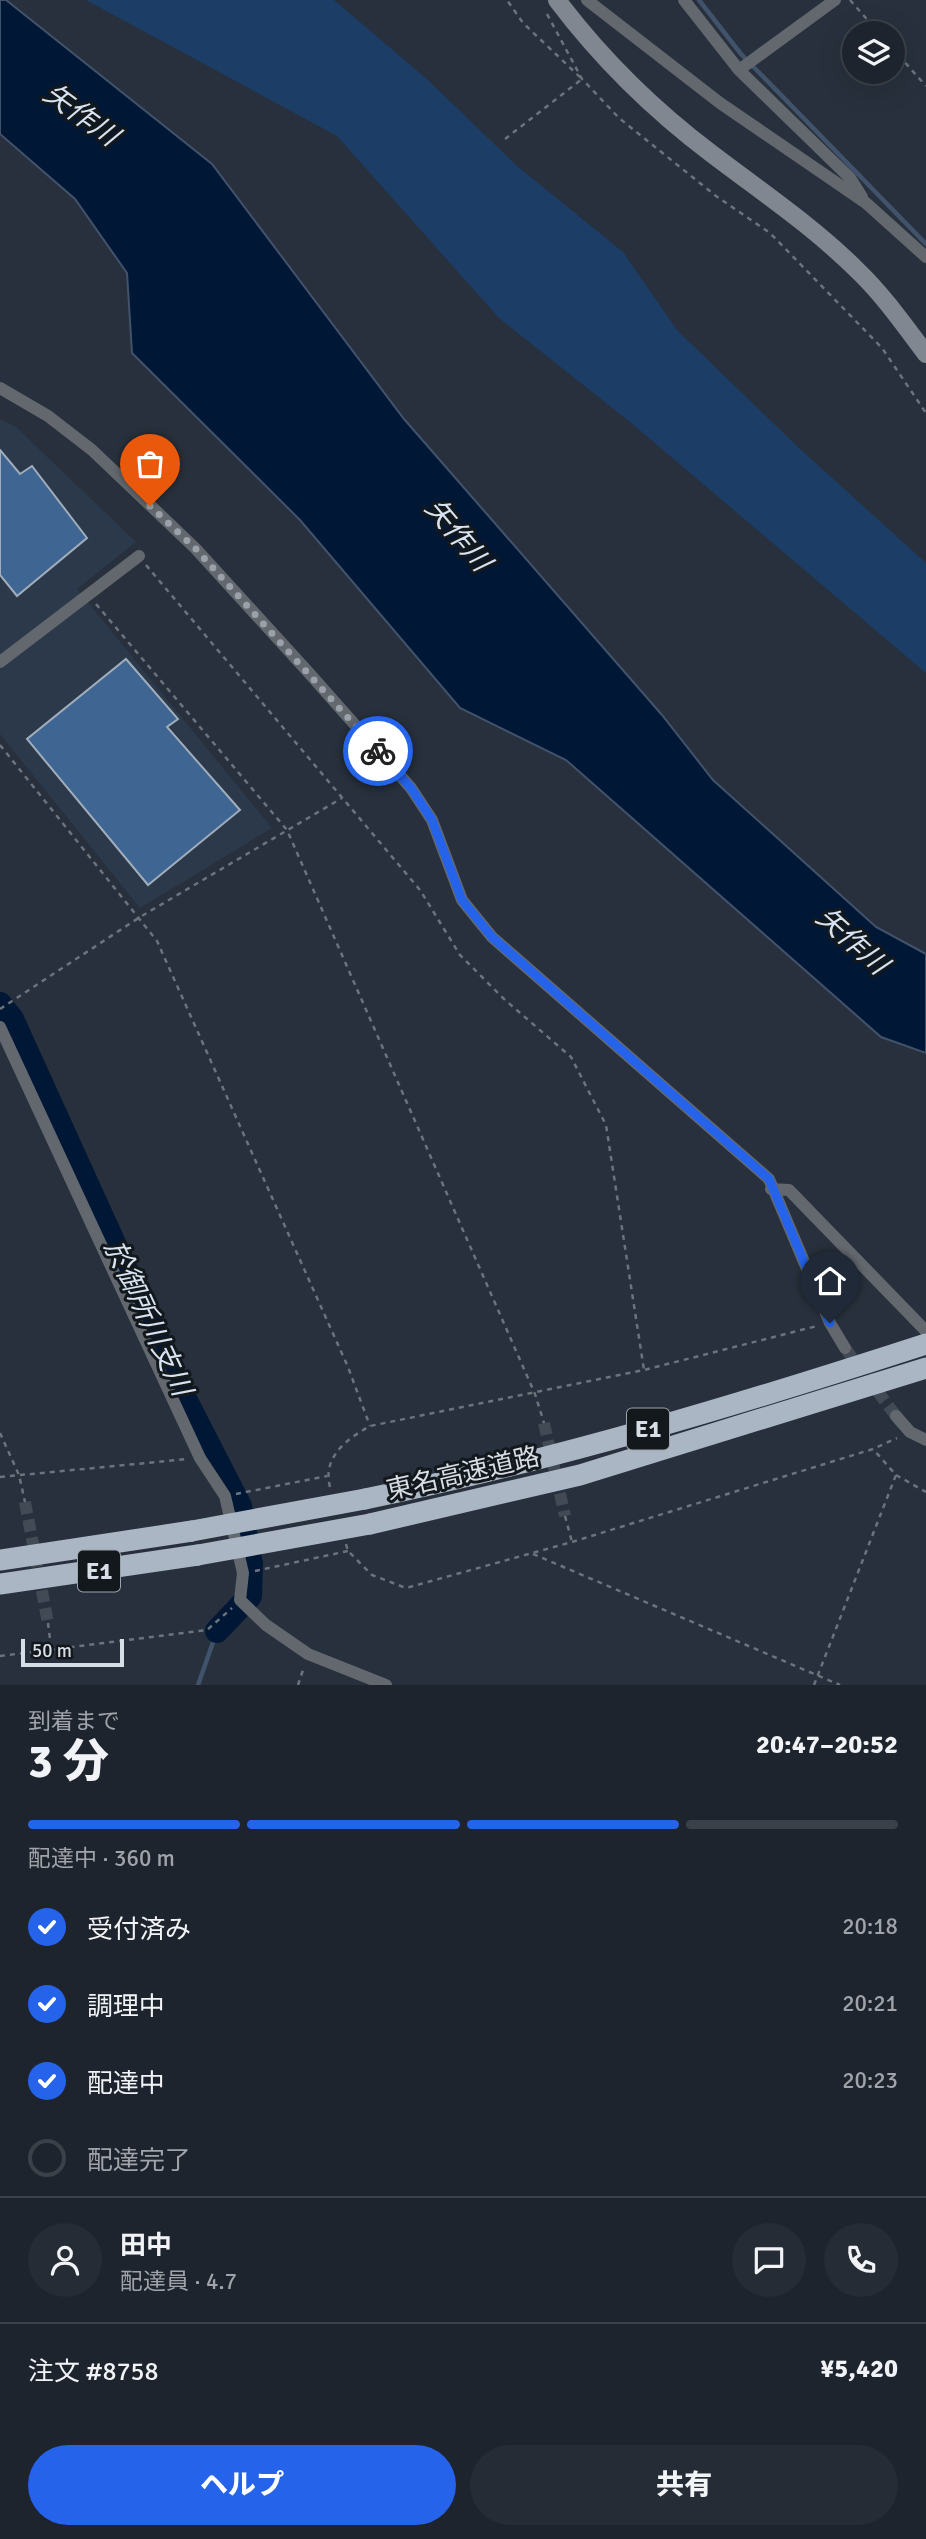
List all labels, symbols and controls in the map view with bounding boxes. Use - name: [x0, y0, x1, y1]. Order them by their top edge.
- map controls: [842, 21, 905, 84]
- button: layers: [842, 21, 905, 84]
- water label: 矢作川: [37, 77, 127, 155]
- pin: [120, 434, 180, 506]
- icon: bag: [131, 445, 169, 483]
- water label: 矢作川: [418, 492, 500, 580]
- courier: [343, 716, 413, 786]
- icon: bike: [359, 732, 397, 770]
- water label: 矢作川: [809, 900, 897, 984]
- water label: 於御所川支川: [97, 1235, 200, 1404]
- pin: [800, 1251, 860, 1323]
- icon: home: [811, 1262, 849, 1300]
- road number: E1: [627, 1408, 669, 1450]
- street label: 東名高速道路: [383, 1441, 543, 1507]
- road number: E1: [78, 1550, 120, 1591]
- scale bar: [21, 1636, 124, 1668]
- text: 50 m: [32, 1639, 72, 1663]
- text: 到着まで: [28, 1707, 120, 1736]
- text: 20:47–20:52: [756, 1729, 898, 1761]
- text: 3 分: [28, 1734, 109, 1790]
- text: 配達中 · 360 m: [28, 1844, 175, 1873]
- icon: check: [28, 1908, 66, 1946]
- text: 20:18: [842, 1912, 898, 1941]
- text: 受付済み: [87, 1914, 191, 1946]
- icon: check: [28, 1985, 66, 2023]
- text: 20:21: [842, 1989, 898, 2018]
- text: 調理中: [87, 1991, 165, 2023]
- icon: check: [28, 2062, 66, 2100]
- text: 20:23: [842, 2066, 898, 2095]
- text: 配達中: [87, 2068, 165, 2100]
- text: 配達完了: [87, 2145, 191, 2177]
- button: person: [28, 2223, 102, 2297]
- button: chat: [732, 2223, 806, 2297]
- button: phone: [824, 2223, 898, 2297]
- text: 田中: [120, 2230, 172, 2262]
- text: 配達員 · 4.7: [120, 2267, 237, 2296]
- text: ¥5,420: [820, 2353, 898, 2385]
- text: 注文 #8758: [28, 2356, 159, 2388]
- button: ヘルプ: [28, 2445, 456, 2525]
- button: 共有: [470, 2445, 898, 2525]

